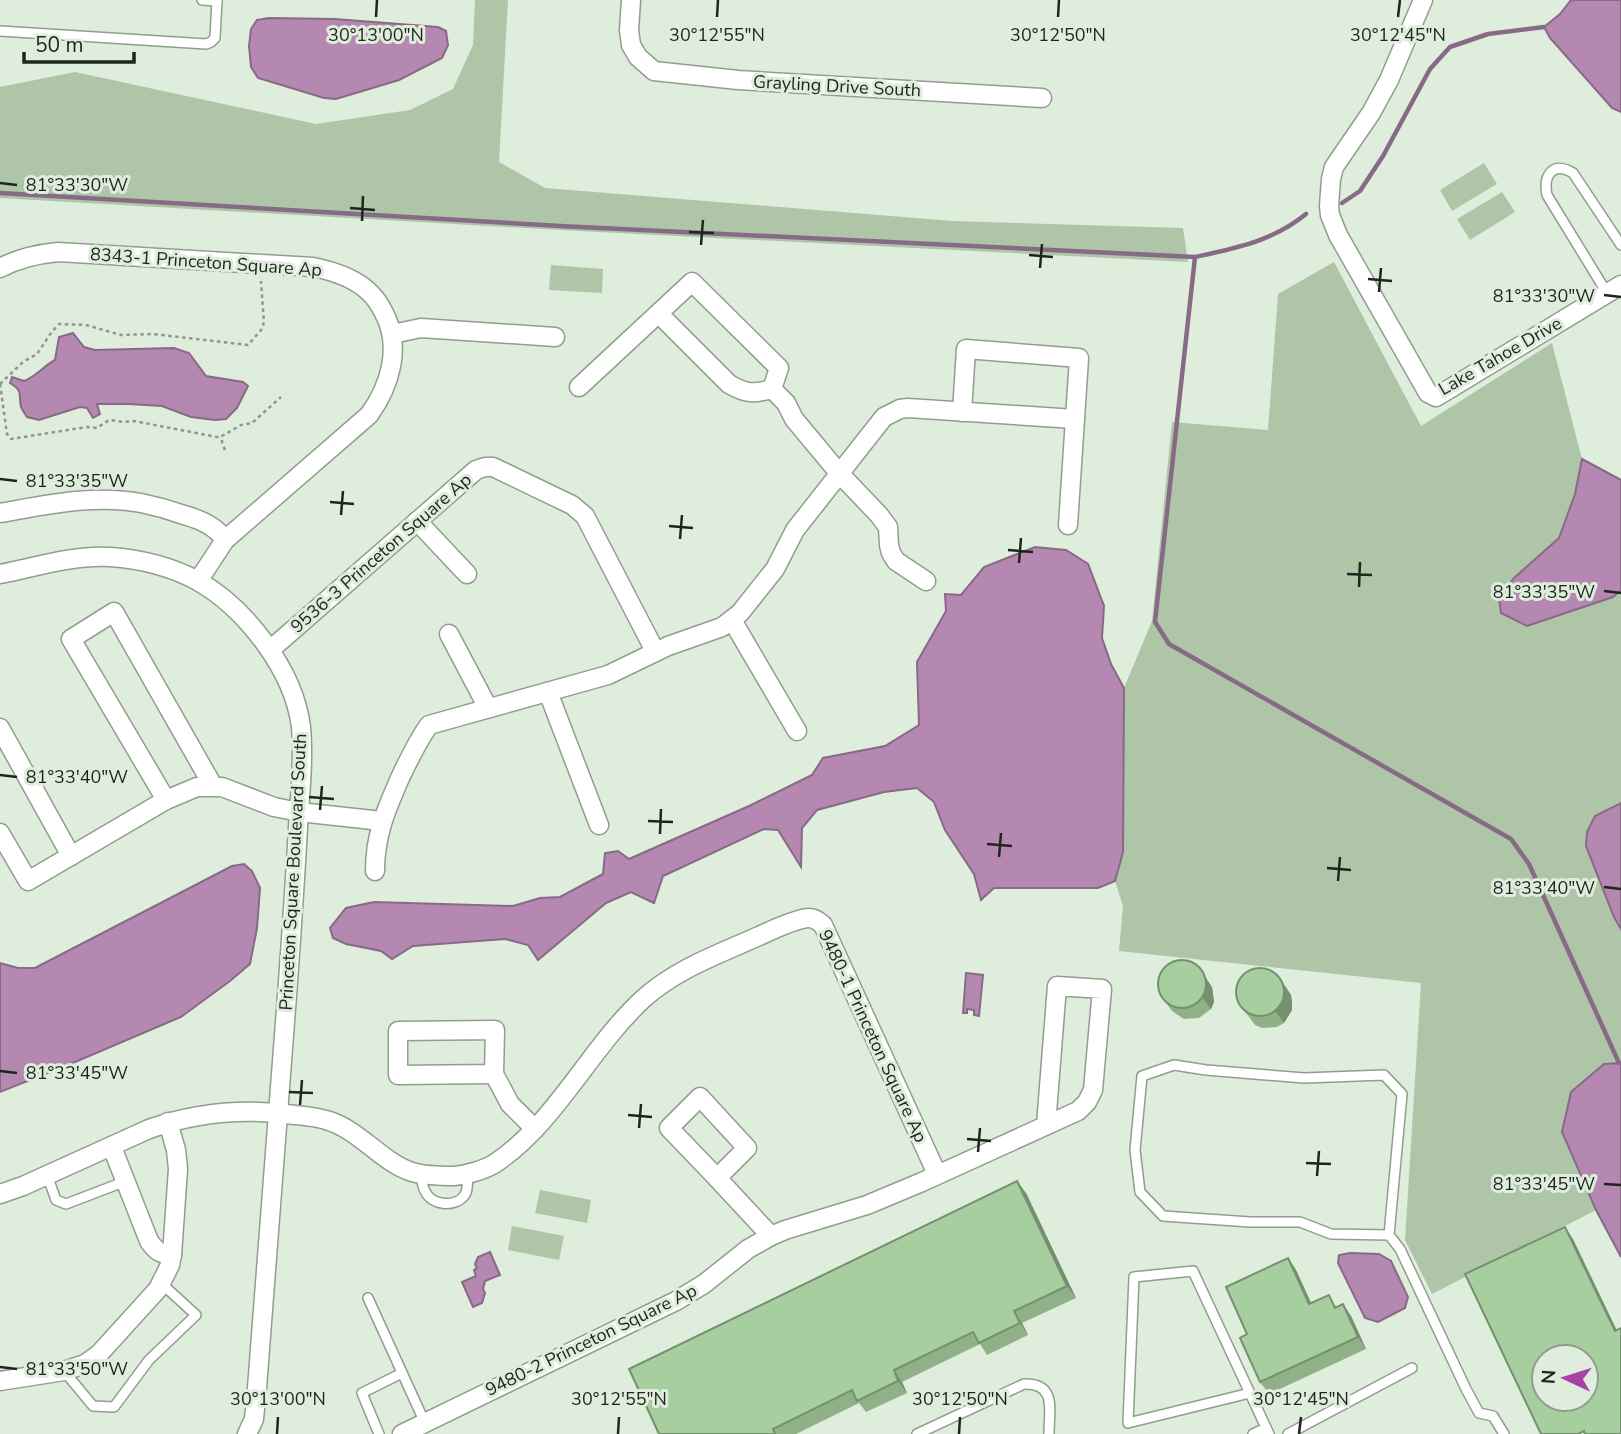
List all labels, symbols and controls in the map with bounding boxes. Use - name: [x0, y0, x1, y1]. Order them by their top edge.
- scale bar: [24, 21, 135, 65]
- text: 30°13'00"N: [328, 23, 424, 47]
- text: 30°12'55"N: [669, 23, 765, 47]
- text: 30°12'50"N: [1010, 23, 1106, 47]
- text: 30°12'45"N: [1350, 23, 1446, 47]
- text: 50 m: [35, 31, 84, 59]
- street label: Grayling Drive South: [752, 70, 922, 102]
- text: 81°33'30"W: [26, 173, 128, 197]
- street label: 8343-1 Princeton Square Ap: [89, 242, 323, 282]
- text: 81°33'30"W: [1493, 284, 1595, 308]
- street label: Lake Tahoe Drive: [1434, 311, 1566, 401]
- street label: 9536-3 Princeton Square Ap: [285, 468, 477, 638]
- text: 81°33'35"W: [26, 469, 128, 493]
- text: 81°33'35"W: [1493, 580, 1595, 604]
- street label: Princeton Square Boulevard South: [274, 733, 312, 1011]
- text: 81°33'40"W: [26, 765, 128, 789]
- text: 81°33'40"W: [1493, 876, 1595, 900]
- street label: 9480-1 Princeton Square Ap: [813, 926, 933, 1146]
- text: 81°33'45"W: [26, 1061, 128, 1085]
- text: 81°33'45"W: [1493, 1172, 1595, 1196]
- street label: 9480-2 Princeton Square Ap: [481, 1278, 701, 1402]
- north arrow: [1530, 1343, 1600, 1413]
- text: 81°33'50"W: [26, 1357, 128, 1381]
- text: N: [1536, 1369, 1563, 1385]
- text: 30°13'00"N: [230, 1387, 326, 1411]
- text: 30°12'55"N: [571, 1387, 667, 1411]
- text: 30°12'50"N: [912, 1387, 1008, 1411]
- text: 30°12'45"N: [1253, 1387, 1349, 1411]

